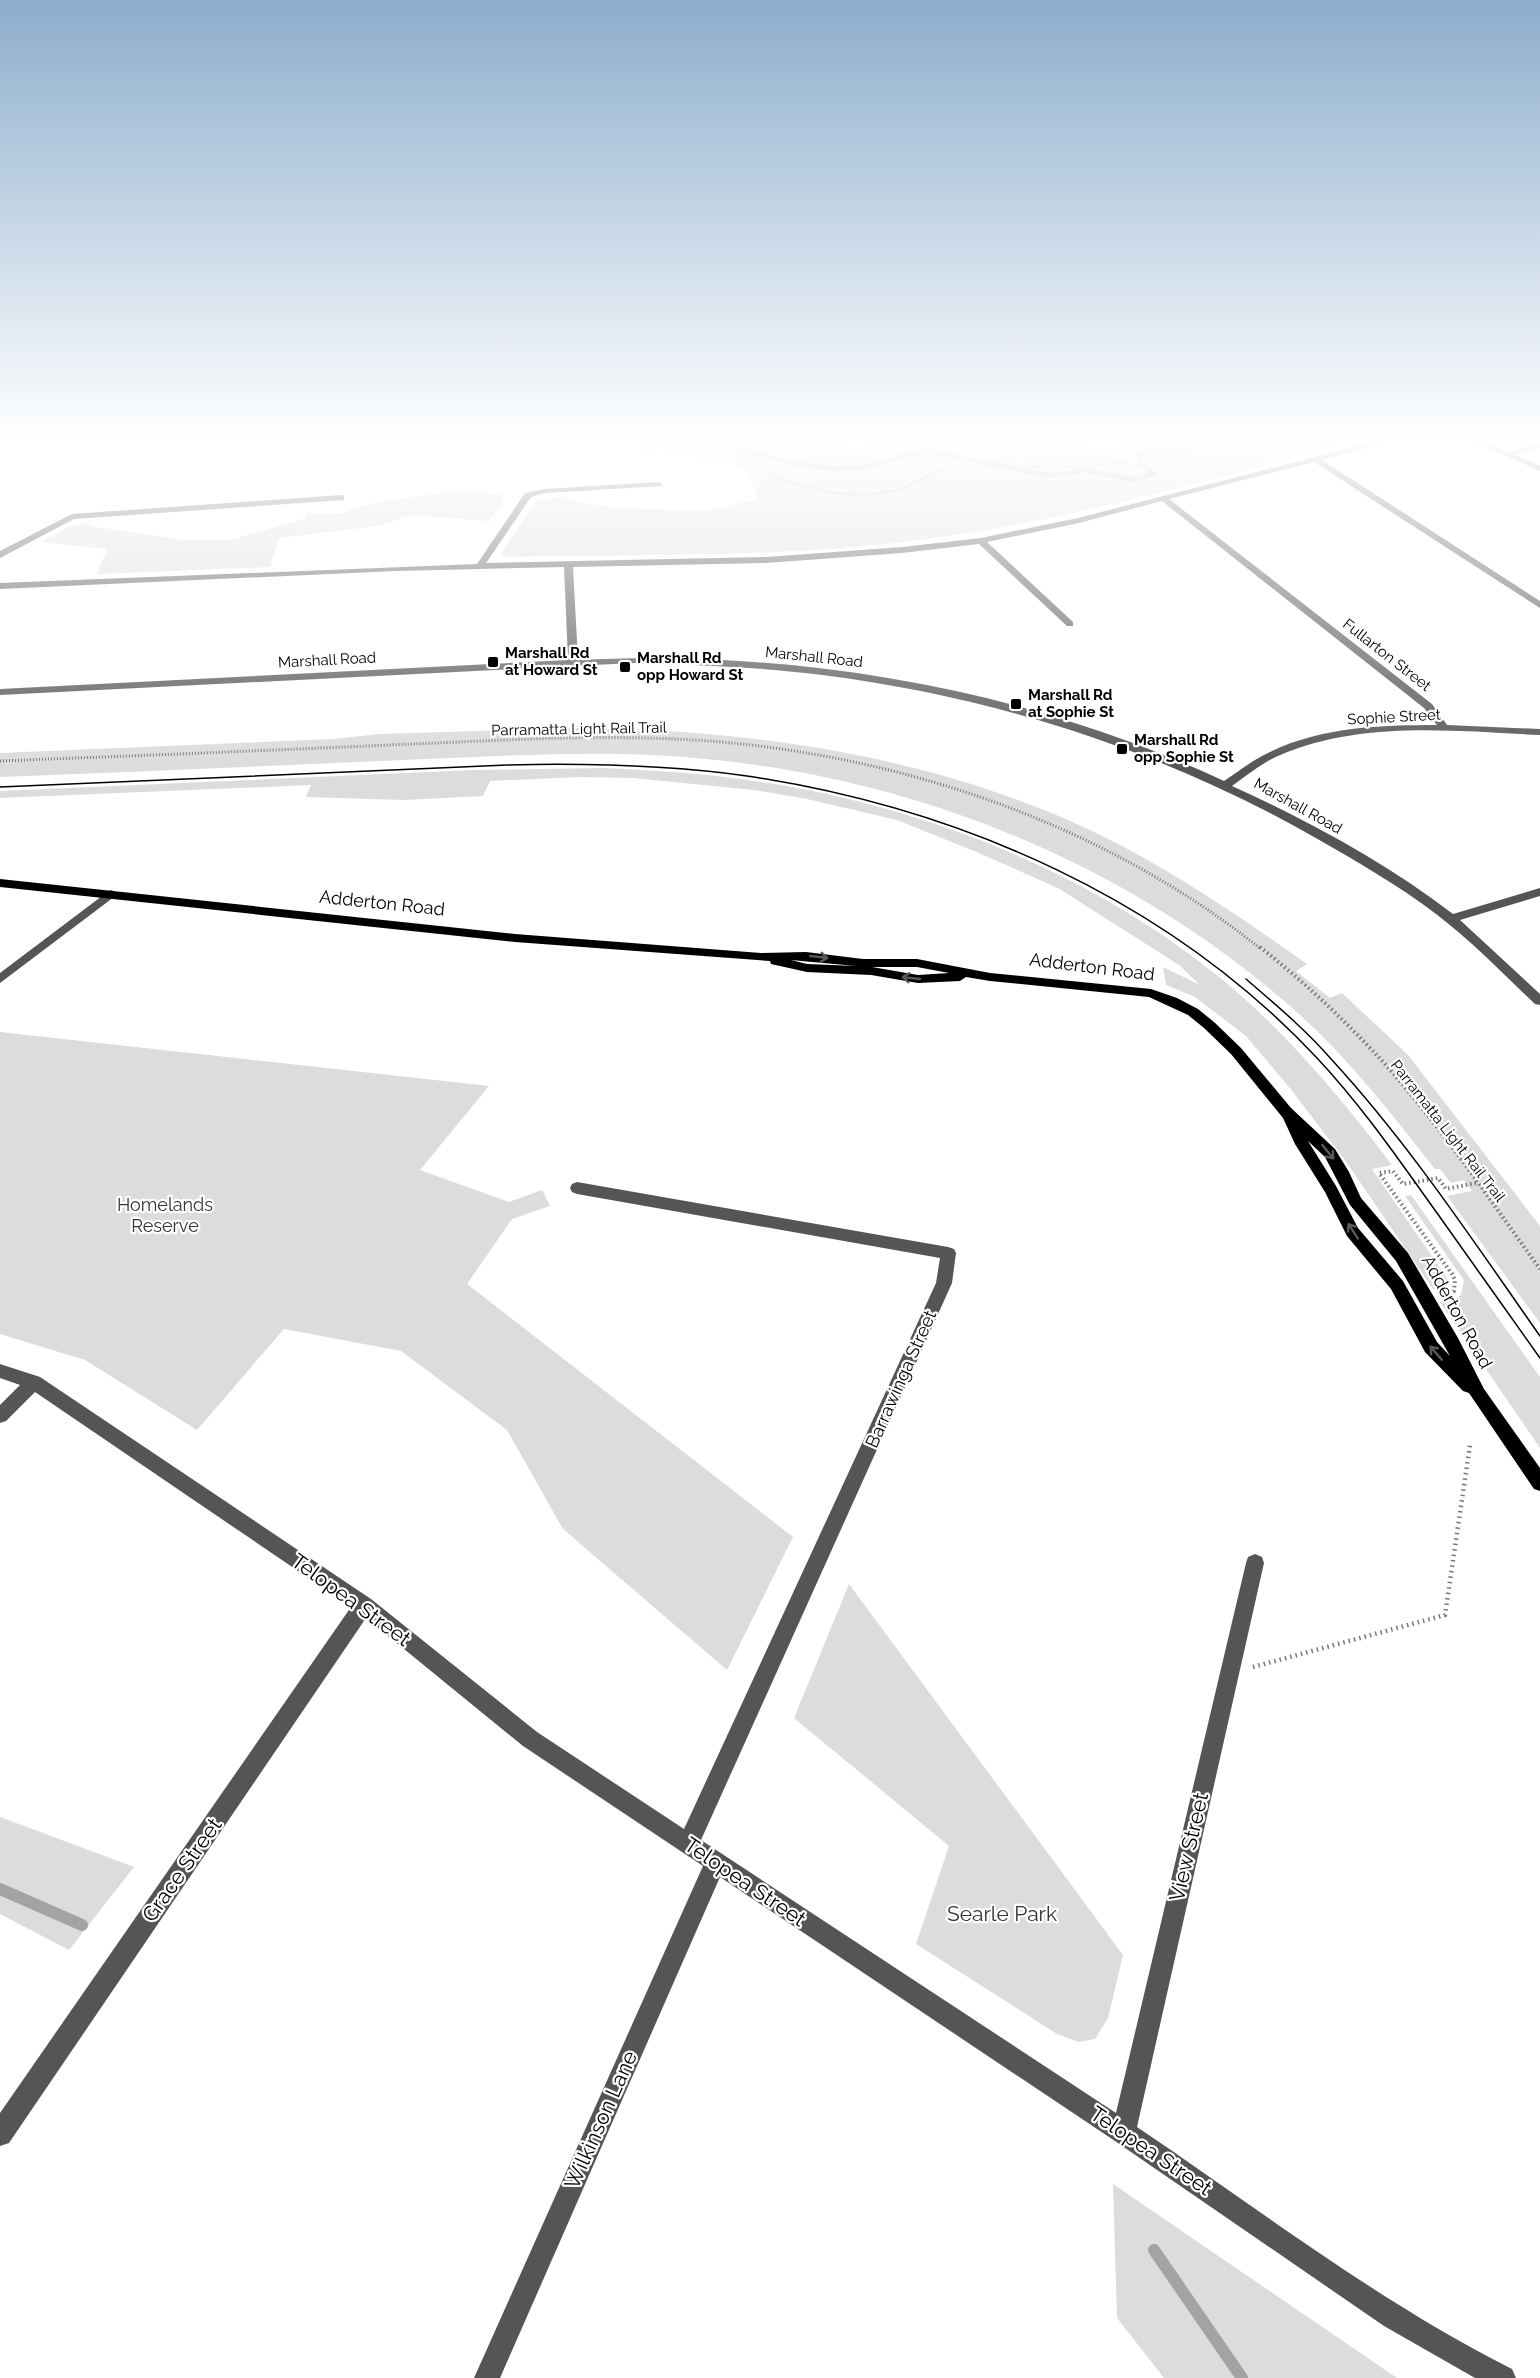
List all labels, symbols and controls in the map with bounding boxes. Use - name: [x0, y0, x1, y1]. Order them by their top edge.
- street label: Fullarton Street: [1339, 615, 1435, 695]
- street label: Marshall Road: [764, 643, 864, 671]
- place label: Marshall Rd at Howard St: [505, 644, 598, 679]
- street label: Marshall Road: [277, 648, 377, 672]
- place label: Marshall Rd opp Howard St: [637, 649, 744, 684]
- marker: Marshall Rd at Howard St: [486, 655, 500, 669]
- marker: Marshall Rd opp Howard St: [618, 660, 632, 674]
- place label: Marshall Rd at Sophie St: [1028, 686, 1114, 721]
- marker: Marshall Rd at Sophie St: [1009, 697, 1023, 711]
- street label: Sophie Street: [1347, 706, 1441, 728]
- street label: Parramatta Light Rail Trail: [491, 718, 668, 740]
- place label: Marshall Rd opp Sophie St: [1134, 731, 1234, 766]
- marker: Marshall Rd opp Sophie St: [1115, 742, 1129, 756]
- street label: Marshall Road: [1251, 774, 1345, 838]
- street label: Adderton Road: [318, 885, 446, 920]
- street label: Adderton Road: [1028, 948, 1156, 985]
- one-way arrow: [809, 952, 829, 963]
- one-way arrow: [901, 972, 921, 983]
- street label: Parramatta Light Rail Trail: [1387, 1056, 1510, 1206]
- one-way arrow: [1322, 1144, 1335, 1160]
- park label: Homelands Reserve: [117, 1194, 213, 1236]
- one-way arrow: [1346, 1223, 1359, 1240]
- street label: Adderton Road: [1418, 1252, 1497, 1372]
- street label: Barrawinga Street: [861, 1307, 940, 1451]
- one-way arrow: [1429, 1346, 1443, 1361]
- street label: Telopea Street: [287, 1548, 416, 1651]
- street label: View Street: [1164, 1790, 1213, 1904]
- street label: Grace Street: [137, 1813, 227, 1926]
- street label: Telopea Street: [680, 1832, 811, 1931]
- park label: Searle Park: [947, 1901, 1057, 1926]
- street label: Wilkinson Lane: [559, 2047, 642, 2193]
- street label: Telopea Street: [1086, 2101, 1217, 2200]

